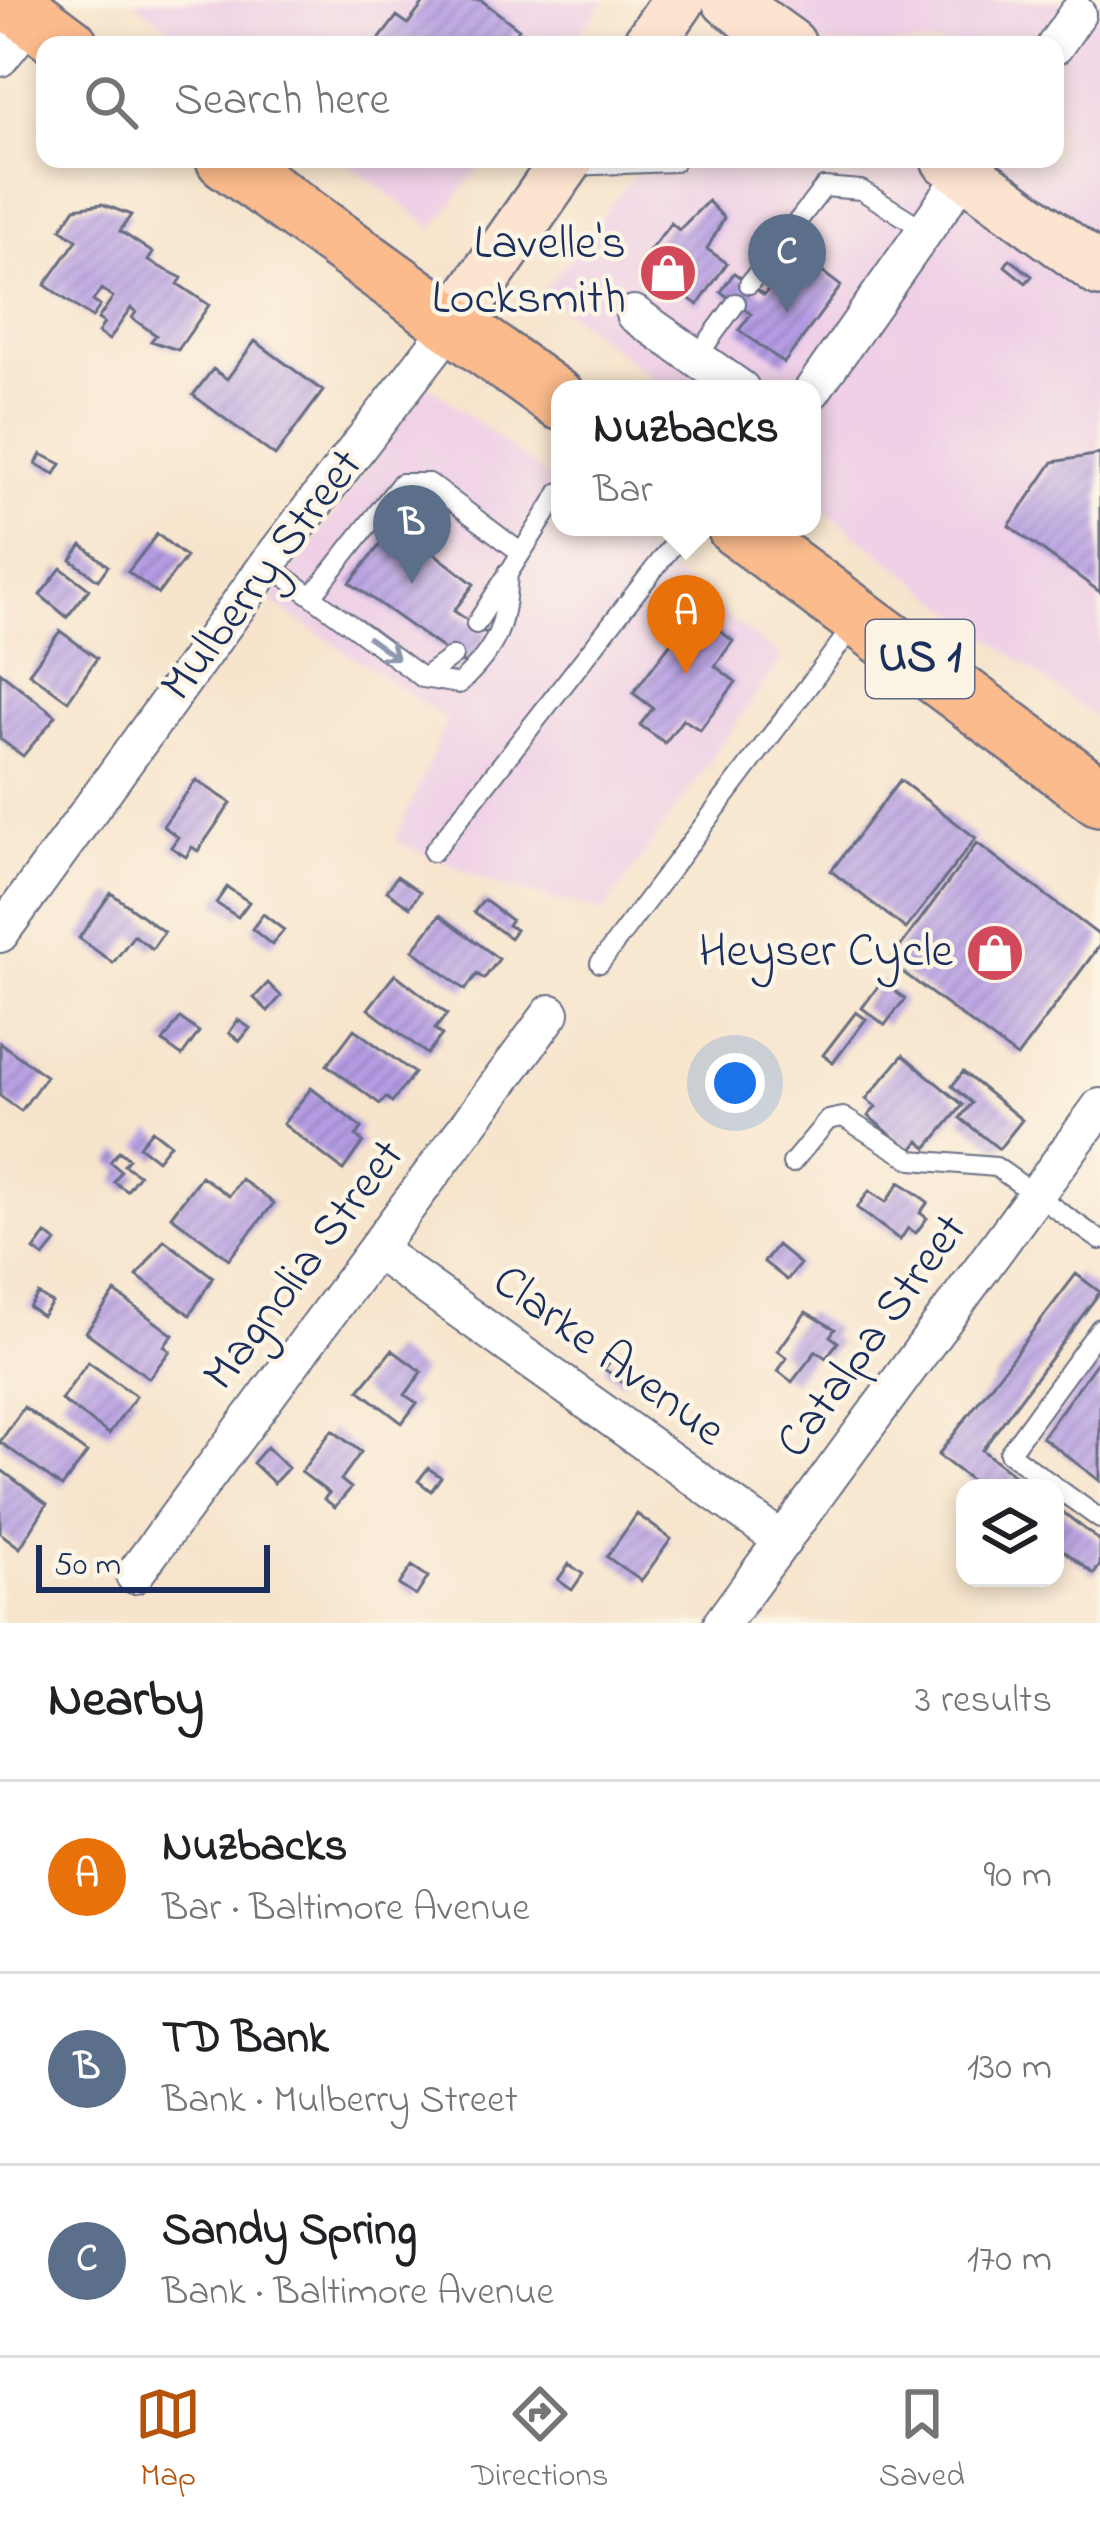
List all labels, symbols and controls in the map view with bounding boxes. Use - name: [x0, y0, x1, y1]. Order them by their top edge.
- search box: [36, 36, 1064, 168]
- icon: search: [78, 69, 144, 135]
- text: Search here: [174, 69, 390, 135]
- place label: Lavelle's Locksmith: [432, 210, 626, 335]
- pin: C: [748, 214, 826, 313]
- shop icon: Lavelle's Locksmith: [637, 242, 699, 304]
- popup: [551, 380, 821, 536]
- text: Nuzbacks: [593, 397, 779, 463]
- street label: Mulberry Street: [145, 435, 381, 717]
- text: Bar: [593, 463, 653, 520]
- pin: B: [373, 485, 451, 584]
- pin: A: [647, 575, 725, 674]
- road number: US 1: [866, 620, 974, 698]
- one-way arrow: [366, 635, 398, 661]
- place label: Heyser Cycle: [699, 918, 953, 988]
- shop icon: Heyser Cycle: [964, 922, 1026, 984]
- your location: [705, 1053, 765, 1113]
- street label: Magnolia Street: [187, 1125, 424, 1407]
- street label: Catalpa Street: [760, 1200, 986, 1474]
- street label: Clarke Avenue: [477, 1248, 740, 1466]
- map controls: [956, 1479, 1064, 1587]
- button: layers: [956, 1479, 1064, 1587]
- scale bar: [36, 1539, 270, 1592]
- text: 50 m: [54, 1542, 121, 1590]
- text: Nearby: [48, 1664, 204, 1739]
- text: 3 results: [915, 1673, 1052, 1730]
- text: Nuzbacks: [162, 1815, 348, 1881]
- text: A: [75, 1848, 99, 1905]
- text: 90 m: [983, 1848, 1052, 1905]
- text: Bar · Baltimore Avenue: [162, 1881, 530, 1938]
- text: TD Bank: [162, 2007, 329, 2073]
- text: B: [74, 2040, 100, 2097]
- text: 130 m: [967, 2040, 1052, 2097]
- text: Bank · Mulberry Street: [162, 2073, 518, 2130]
- text: Sandy Spring: [162, 2199, 417, 2265]
- text: C: [76, 2232, 98, 2289]
- text: 170 m: [967, 2232, 1052, 2289]
- text: Bank · Baltimore Avenue: [162, 2265, 554, 2322]
- tab: Map: [135, 2381, 201, 2501]
- tab: Directions: [471, 2381, 608, 2501]
- tab: Saved: [879, 2381, 965, 2501]

